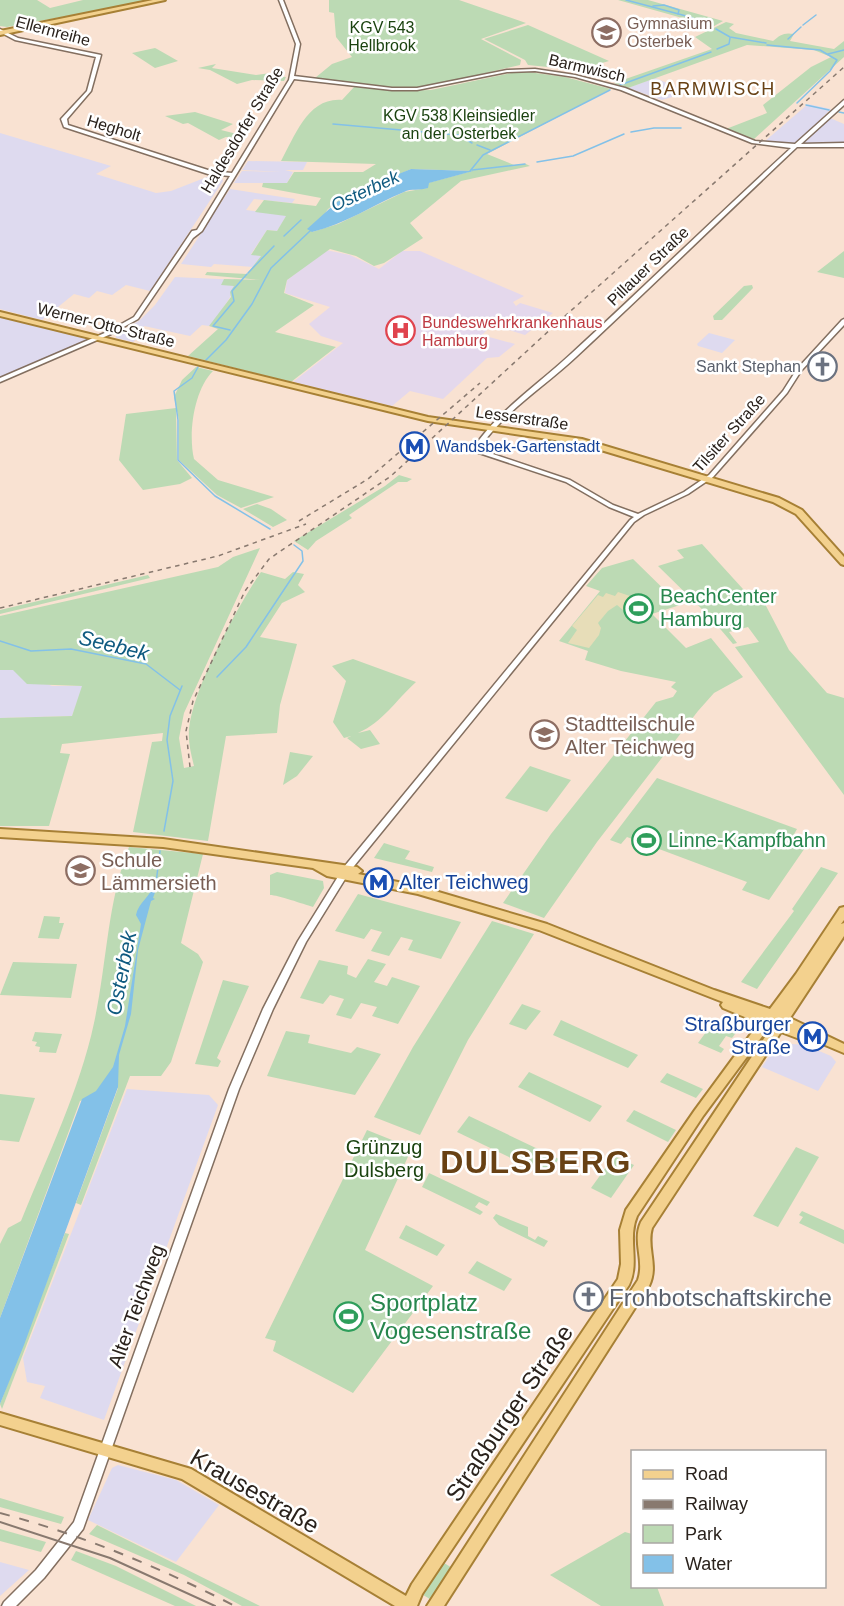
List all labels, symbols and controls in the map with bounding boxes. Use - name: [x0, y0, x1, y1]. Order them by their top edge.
- street label: Ellernreihe: [14, 13, 92, 49]
- place label: Gymnasium Osterbek: [627, 15, 712, 50]
- school or university icon: Gymnasium Osterbek: [590, 16, 622, 48]
- park label: KGV 543 Hellbrook: [348, 19, 417, 54]
- street label: Barmwisch: [547, 51, 627, 85]
- street label: Haldesdorfer Straße: [198, 64, 286, 196]
- district label: BARMWISCH: [650, 79, 776, 99]
- park label: KGV 538 Kleinsiedler an der Osterbek: [383, 107, 536, 142]
- street label: Hegholt: [85, 112, 143, 144]
- water label: Osterbek: [328, 166, 403, 215]
- street label: Pillauer Straße: [604, 223, 692, 309]
- street label: Werner-Otto-Straße: [35, 300, 177, 350]
- place label: Bundeswehrkrankenhaus Hamburg: [422, 314, 603, 349]
- hospital icon: Bundeswehrkrankenhaus Hamburg: [385, 315, 417, 347]
- church icon: Sankt Stephan: [806, 350, 838, 382]
- place label: Sankt Stephan: [696, 358, 801, 375]
- street label: Tilsiter Straße: [690, 390, 768, 475]
- street label: Lesserstraße: [475, 403, 570, 433]
- metro station icon: Wandsbek-Gartenstadt: [399, 430, 431, 462]
- place label: Wandsbek-Gartenstadt: [436, 438, 600, 455]
- place label: BeachCenter Hamburg: [660, 585, 777, 630]
- sports icon: BeachCenter Hamburg: [623, 592, 655, 624]
- water label: Seebek: [77, 625, 153, 665]
- place label: Stadtteilschule Alter Teichweg: [565, 713, 695, 758]
- school or university icon: Stadtteilschule Alter Teichweg: [528, 719, 560, 751]
- sports icon: Linne-Kampfbahn: [631, 824, 663, 856]
- place label: Linne-Kampfbahn: [668, 829, 826, 851]
- place label: Schule Lämmersieth: [101, 849, 217, 894]
- school or university icon: Schule Lämmersieth: [64, 855, 96, 887]
- metro station icon: Alter Teichweg: [362, 866, 394, 898]
- place label: Alter Teichweg: [399, 871, 529, 893]
- water label: Osterbek: [102, 928, 141, 1017]
- place label: Straßburger Straße: [684, 1013, 791, 1058]
- metro station icon: Straßburger Straße: [796, 1020, 828, 1052]
- park label: Grünzug Dulsberg: [344, 1136, 424, 1181]
- district label: DULSBERG: [440, 1144, 632, 1180]
- street label: Alter Teichweg: [103, 1241, 169, 1371]
- church icon: Frohbotschaftskirche: [572, 1281, 604, 1313]
- place label: Frohbotschaftskirche: [609, 1284, 832, 1311]
- place label: Sportplatz Vogesenstraße: [370, 1289, 531, 1344]
- sports icon: Sportplatz Vogesenstraße: [333, 1300, 365, 1332]
- street label: Straßburger Straße: [440, 1320, 578, 1506]
- street label: Krausestraße: [186, 1443, 324, 1539]
- legend: [631, 1450, 826, 1588]
- text: Road: [685, 1464, 728, 1484]
- text: Railway: [685, 1494, 748, 1514]
- text: Park: [685, 1524, 723, 1544]
- text: Water: [685, 1554, 732, 1574]

